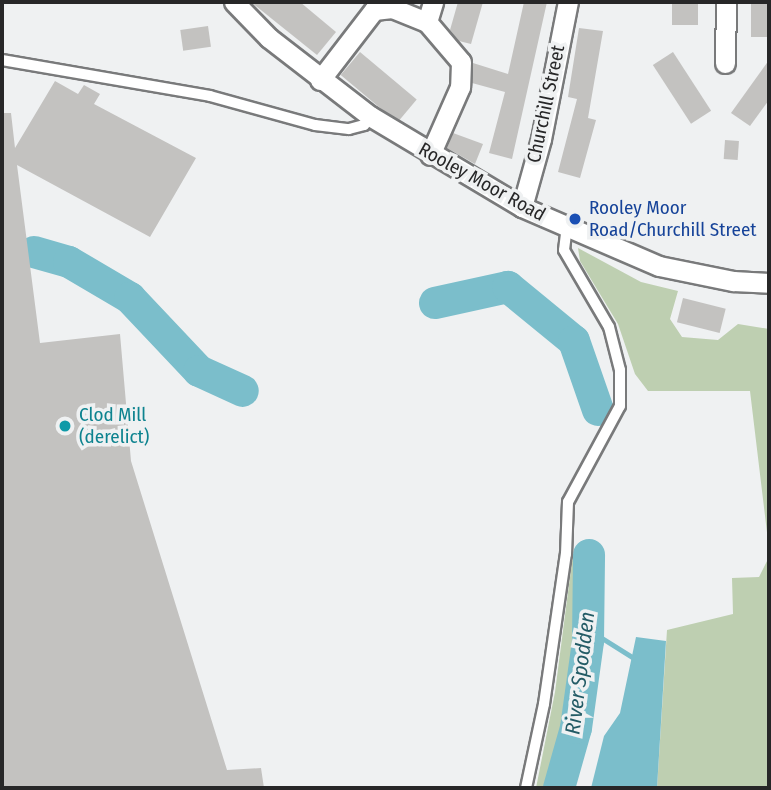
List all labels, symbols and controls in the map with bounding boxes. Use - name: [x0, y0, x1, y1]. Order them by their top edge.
- street label: Churchill Street: [522, 43, 570, 165]
- street label: Rooley Moor Road: [415, 138, 549, 226]
- place label: Rooley Moor Road/Churchill Street: [589, 197, 757, 241]
- marker: Rooley Moor Road/Churchill Street: [567, 211, 583, 227]
- place label: Clod Mill (derelict): [79, 404, 149, 448]
- marker: Clod Mill (derelict): [57, 418, 73, 434]
- water label: River Spodden: [560, 610, 600, 736]

